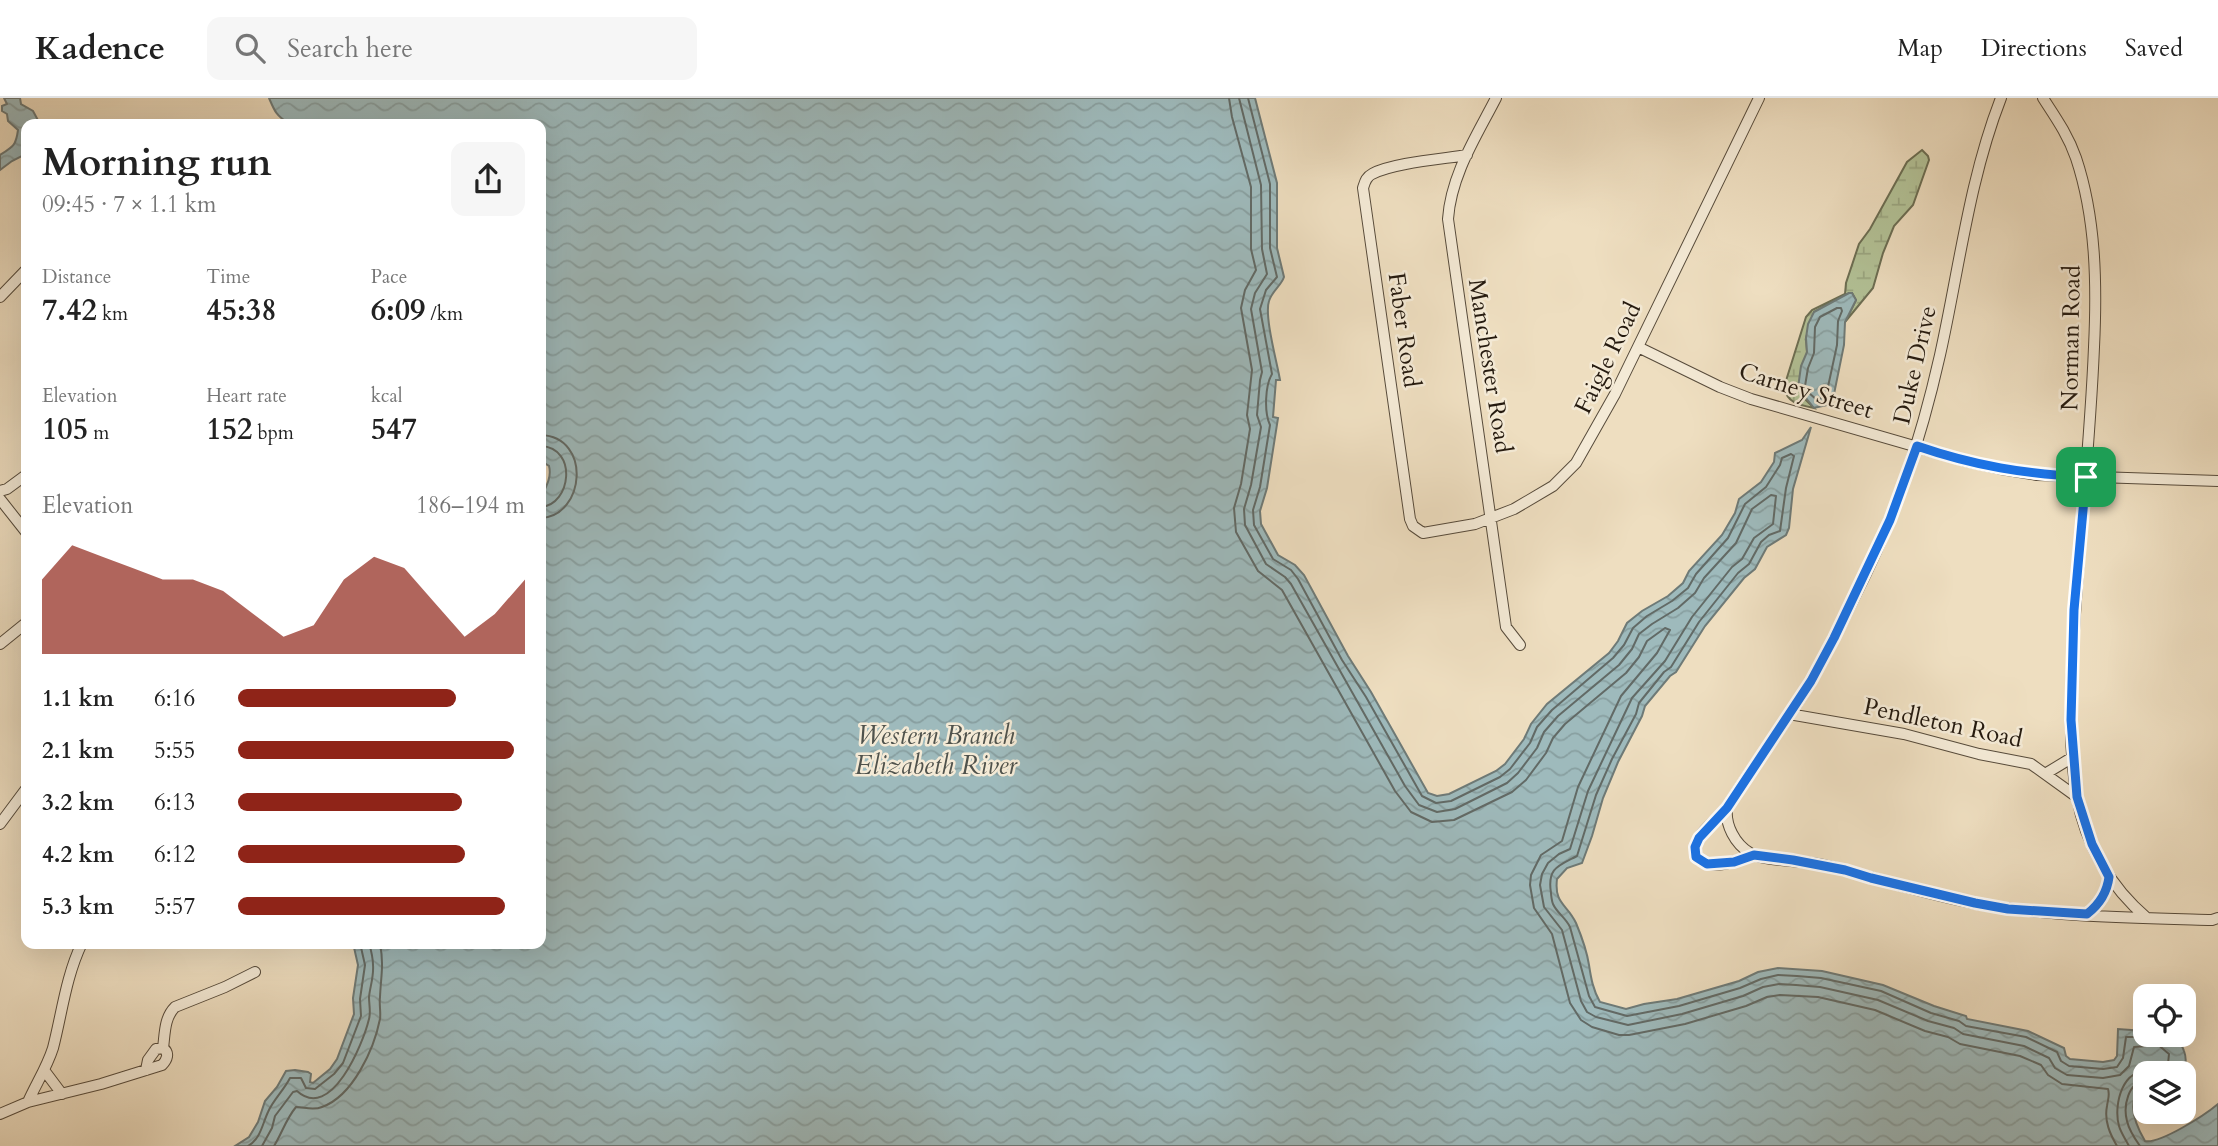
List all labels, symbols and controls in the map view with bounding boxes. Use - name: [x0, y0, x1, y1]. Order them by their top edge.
- search box: [207, 17, 697, 80]
- text: Kadence: [35, 26, 165, 71]
- icon: search: [231, 29, 269, 67]
- text: Search here: [287, 31, 413, 66]
- text: Map: [1897, 32, 1943, 65]
- text: Directions: [1981, 32, 2087, 65]
- text: Saved: [2125, 32, 2183, 65]
- text: Morning run: [42, 137, 272, 189]
- button: share: [451, 142, 525, 216]
- text: 09:45 · 7 × 1.1 km: [42, 189, 216, 220]
- text: Distance: [42, 264, 111, 290]
- text: Time: [206, 264, 250, 290]
- text: Pace: [371, 264, 407, 290]
- street label: Norman Road: [2053, 265, 2089, 411]
- street label: Faber Road: [1380, 270, 1428, 390]
- street label: Manchester Road: [1460, 276, 1520, 456]
- text: 7.42: [42, 290, 97, 331]
- text: 45:38: [206, 290, 277, 331]
- text: 6:09: [371, 290, 425, 331]
- street label: Faigle Road: [1567, 296, 1649, 419]
- text: km: [97, 301, 128, 327]
- text: /km: [425, 301, 463, 327]
- street label: Duke Drive: [1885, 302, 1945, 428]
- street label: Carney Street: [1735, 355, 1878, 427]
- text: Elevation: [42, 383, 117, 409]
- text: Heart rate: [206, 383, 287, 409]
- text: kcal: [371, 383, 403, 409]
- text: 105: [42, 409, 88, 450]
- text: 152: [206, 409, 252, 450]
- text: 547: [371, 409, 417, 450]
- text: m: [88, 420, 109, 446]
- text: bpm: [252, 420, 294, 446]
- pin: [2056, 447, 2116, 507]
- icon: arrive: [2067, 458, 2105, 496]
- text: Elevation: [42, 490, 133, 521]
- text: 186–194 m: [416, 490, 525, 521]
- text: 1.1 km: [42, 683, 114, 714]
- text: 6:16: [154, 683, 195, 714]
- street label: Pendleton Road: [1860, 690, 2026, 756]
- water label: Western Branch Elizabeth River: [855, 718, 1019, 783]
- text: 2.1 km: [42, 735, 114, 766]
- text: 5:55: [154, 735, 195, 766]
- text: 3.2 km: [42, 787, 114, 818]
- text: 6:13: [154, 787, 195, 818]
- text: 4.2 km: [42, 839, 114, 870]
- text: 6:12: [154, 839, 195, 870]
- text: 5.3 km: [42, 891, 114, 922]
- text: 5:57: [154, 891, 195, 922]
- map controls: [2133, 984, 2196, 1124]
- button: locate: [2133, 984, 2196, 1047]
- button: layers: [2133, 1061, 2196, 1124]

